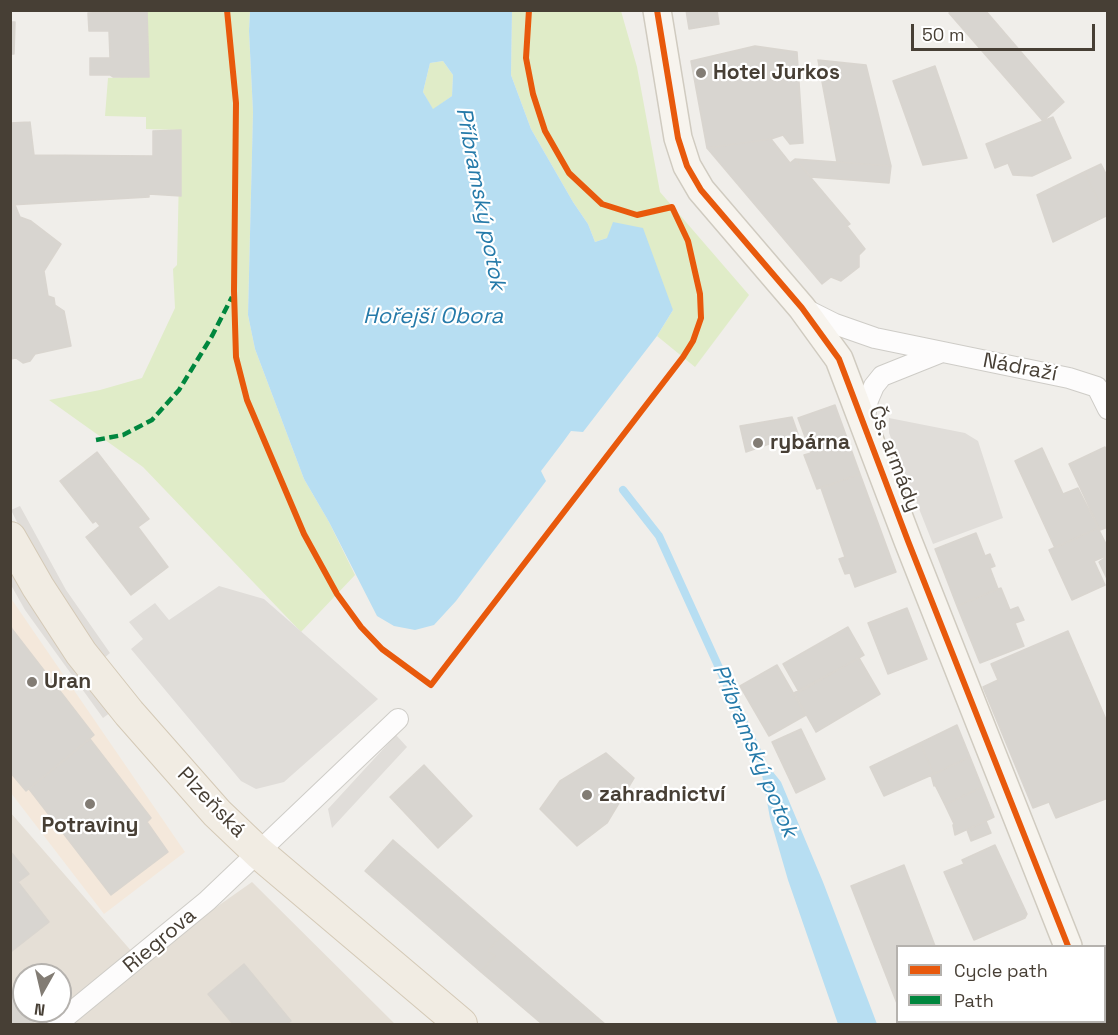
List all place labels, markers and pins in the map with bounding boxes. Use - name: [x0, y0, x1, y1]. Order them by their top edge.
- place label: Hotel Jurkos: [713, 60, 840, 86]
- marker: Hotel Jurkos: [694, 66, 708, 80]
- place label: rybárna: [770, 430, 850, 456]
- marker: rybárna: [751, 436, 765, 450]
- place label: Uran: [44, 669, 91, 695]
- marker: Uran: [25, 675, 39, 689]
- place label: zahradnictví: [599, 782, 726, 808]
- marker: zahradnictví: [580, 788, 594, 802]
- marker: Potraviny: [83, 797, 97, 811]
- place label: Potraviny: [42, 813, 138, 839]

